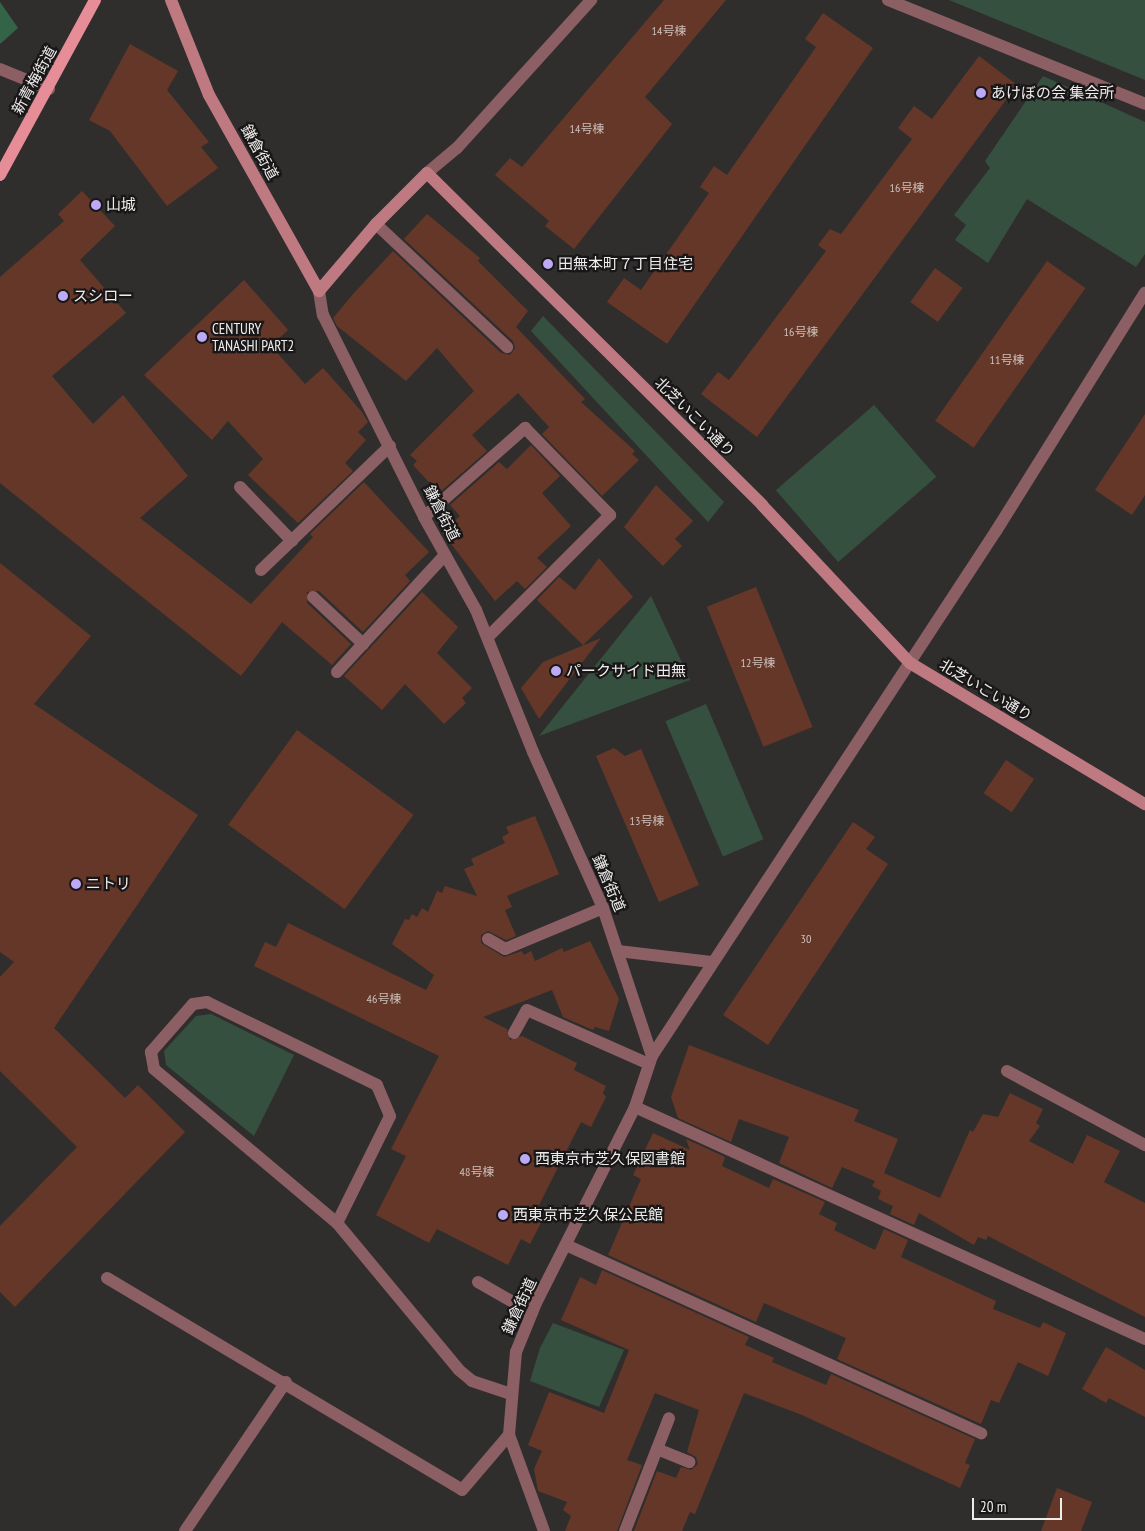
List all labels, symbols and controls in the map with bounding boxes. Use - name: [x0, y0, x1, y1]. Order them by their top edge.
- house number: 14号棟: [652, 24, 686, 38]
- street label: 新青梅街道: [8, 43, 60, 117]
- place label: あけぼの会 集会所: [991, 84, 1114, 102]
- marker: あけぼの会 集会所: [975, 87, 987, 99]
- street label: 鎌倉街道: [238, 121, 282, 183]
- house number: 14号棟: [570, 122, 604, 136]
- house number: 16号棟: [890, 181, 924, 195]
- place label: 山城: [106, 196, 136, 214]
- marker: 山城: [90, 199, 102, 211]
- place label: 田無本町７丁目住宅: [558, 255, 693, 273]
- marker: 田無本町７丁目住宅: [542, 258, 554, 270]
- place label: スシロー: [73, 287, 133, 305]
- marker: スシロー: [57, 290, 69, 302]
- place label: CENTURY TANASHI PART2: [212, 319, 294, 354]
- house number: 16号棟: [784, 325, 818, 339]
- marker: CENTURY TANASHI PART2: [196, 331, 208, 343]
- house number: 11号棟: [990, 353, 1024, 367]
- street label: 北芝いこい通り: [652, 374, 738, 460]
- street label: 鎌倉街道: [420, 482, 464, 544]
- street label: 北芝いこい通り: [936, 655, 1036, 725]
- house number: 12号棟: [741, 656, 775, 670]
- place label: パークサイド田無: [566, 662, 686, 680]
- marker: パークサイド田無: [550, 665, 562, 677]
- house number: 13号棟: [630, 814, 664, 828]
- street label: 鎌倉街道: [589, 852, 629, 914]
- place label: ニトリ: [86, 875, 131, 893]
- marker: ニトリ: [70, 878, 82, 890]
- house number: 30: [801, 932, 811, 946]
- house number: 46号棟: [367, 992, 401, 1006]
- place label: 西東京市芝久保図書館: [535, 1150, 685, 1168]
- marker: 西東京市芝久保図書館: [519, 1153, 531, 1165]
- house number: 48号棟: [460, 1165, 494, 1179]
- place label: 西東京市芝久保公民館: [513, 1206, 663, 1224]
- marker: 西東京市芝久保公民館: [497, 1209, 509, 1221]
- street label: 鎌倉街道: [498, 1275, 540, 1337]
- scale bar: [975, 1488, 1065, 1520]
- text: 20 m: [980, 1497, 1006, 1516]

